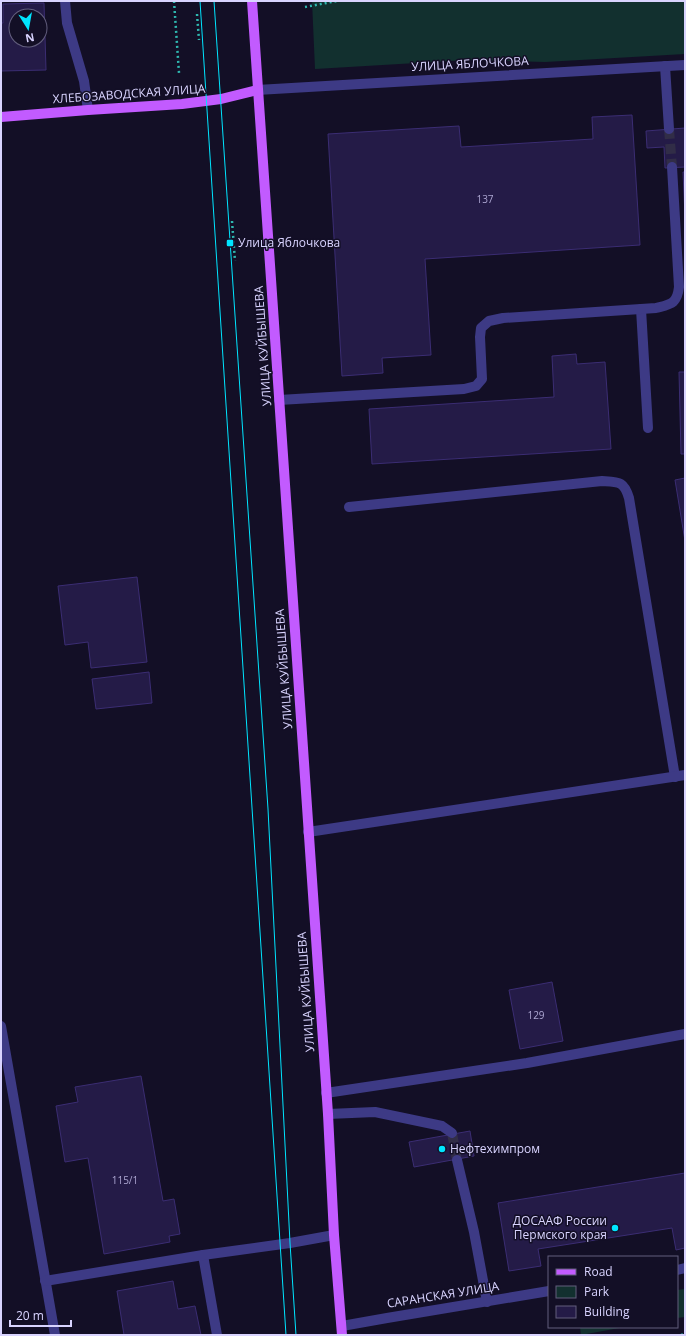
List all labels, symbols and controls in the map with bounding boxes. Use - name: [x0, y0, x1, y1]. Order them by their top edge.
- north arrow: [8, 8, 48, 48]
- text: N: [24, 30, 36, 47]
- street label: УЛИЦА ЯБЛОЧКОВА: [411, 52, 530, 75]
- street label: ХЛЕБОЗАВОДСКАЯ УЛИЦА: [52, 80, 206, 107]
- house number: 137: [476, 192, 494, 206]
- place label: Улица Яблочкова: [238, 234, 340, 251]
- marker: Улица Яблочкова: [225, 238, 235, 248]
- street label: УЛИЦА КУЙБЫШЕВА: [250, 285, 275, 407]
- street label: УЛИЦА КУЙБЫШЕВА: [271, 608, 296, 730]
- street label: УЛИЦА КУЙБЫШЕВА: [293, 931, 318, 1053]
- house number: 129: [527, 1008, 545, 1022]
- place label: Нефтехимпром: [450, 1140, 540, 1157]
- marker: Нефтехимпром: [437, 1144, 447, 1154]
- house number: 115/1: [112, 1173, 138, 1187]
- place label: ДОСААФ России Пермского края: [513, 1212, 607, 1243]
- marker: ДОСААФ России Пермского края: [610, 1223, 620, 1233]
- legend: [548, 1256, 678, 1328]
- text: Road: [584, 1263, 613, 1280]
- street label: САРАНСКАЯ УЛИЦА: [386, 1277, 501, 1312]
- text: Park: [584, 1283, 610, 1300]
- scale bar: [10, 1302, 71, 1328]
- text: Building: [584, 1303, 630, 1320]
- text: 20 m: [16, 1307, 44, 1324]

